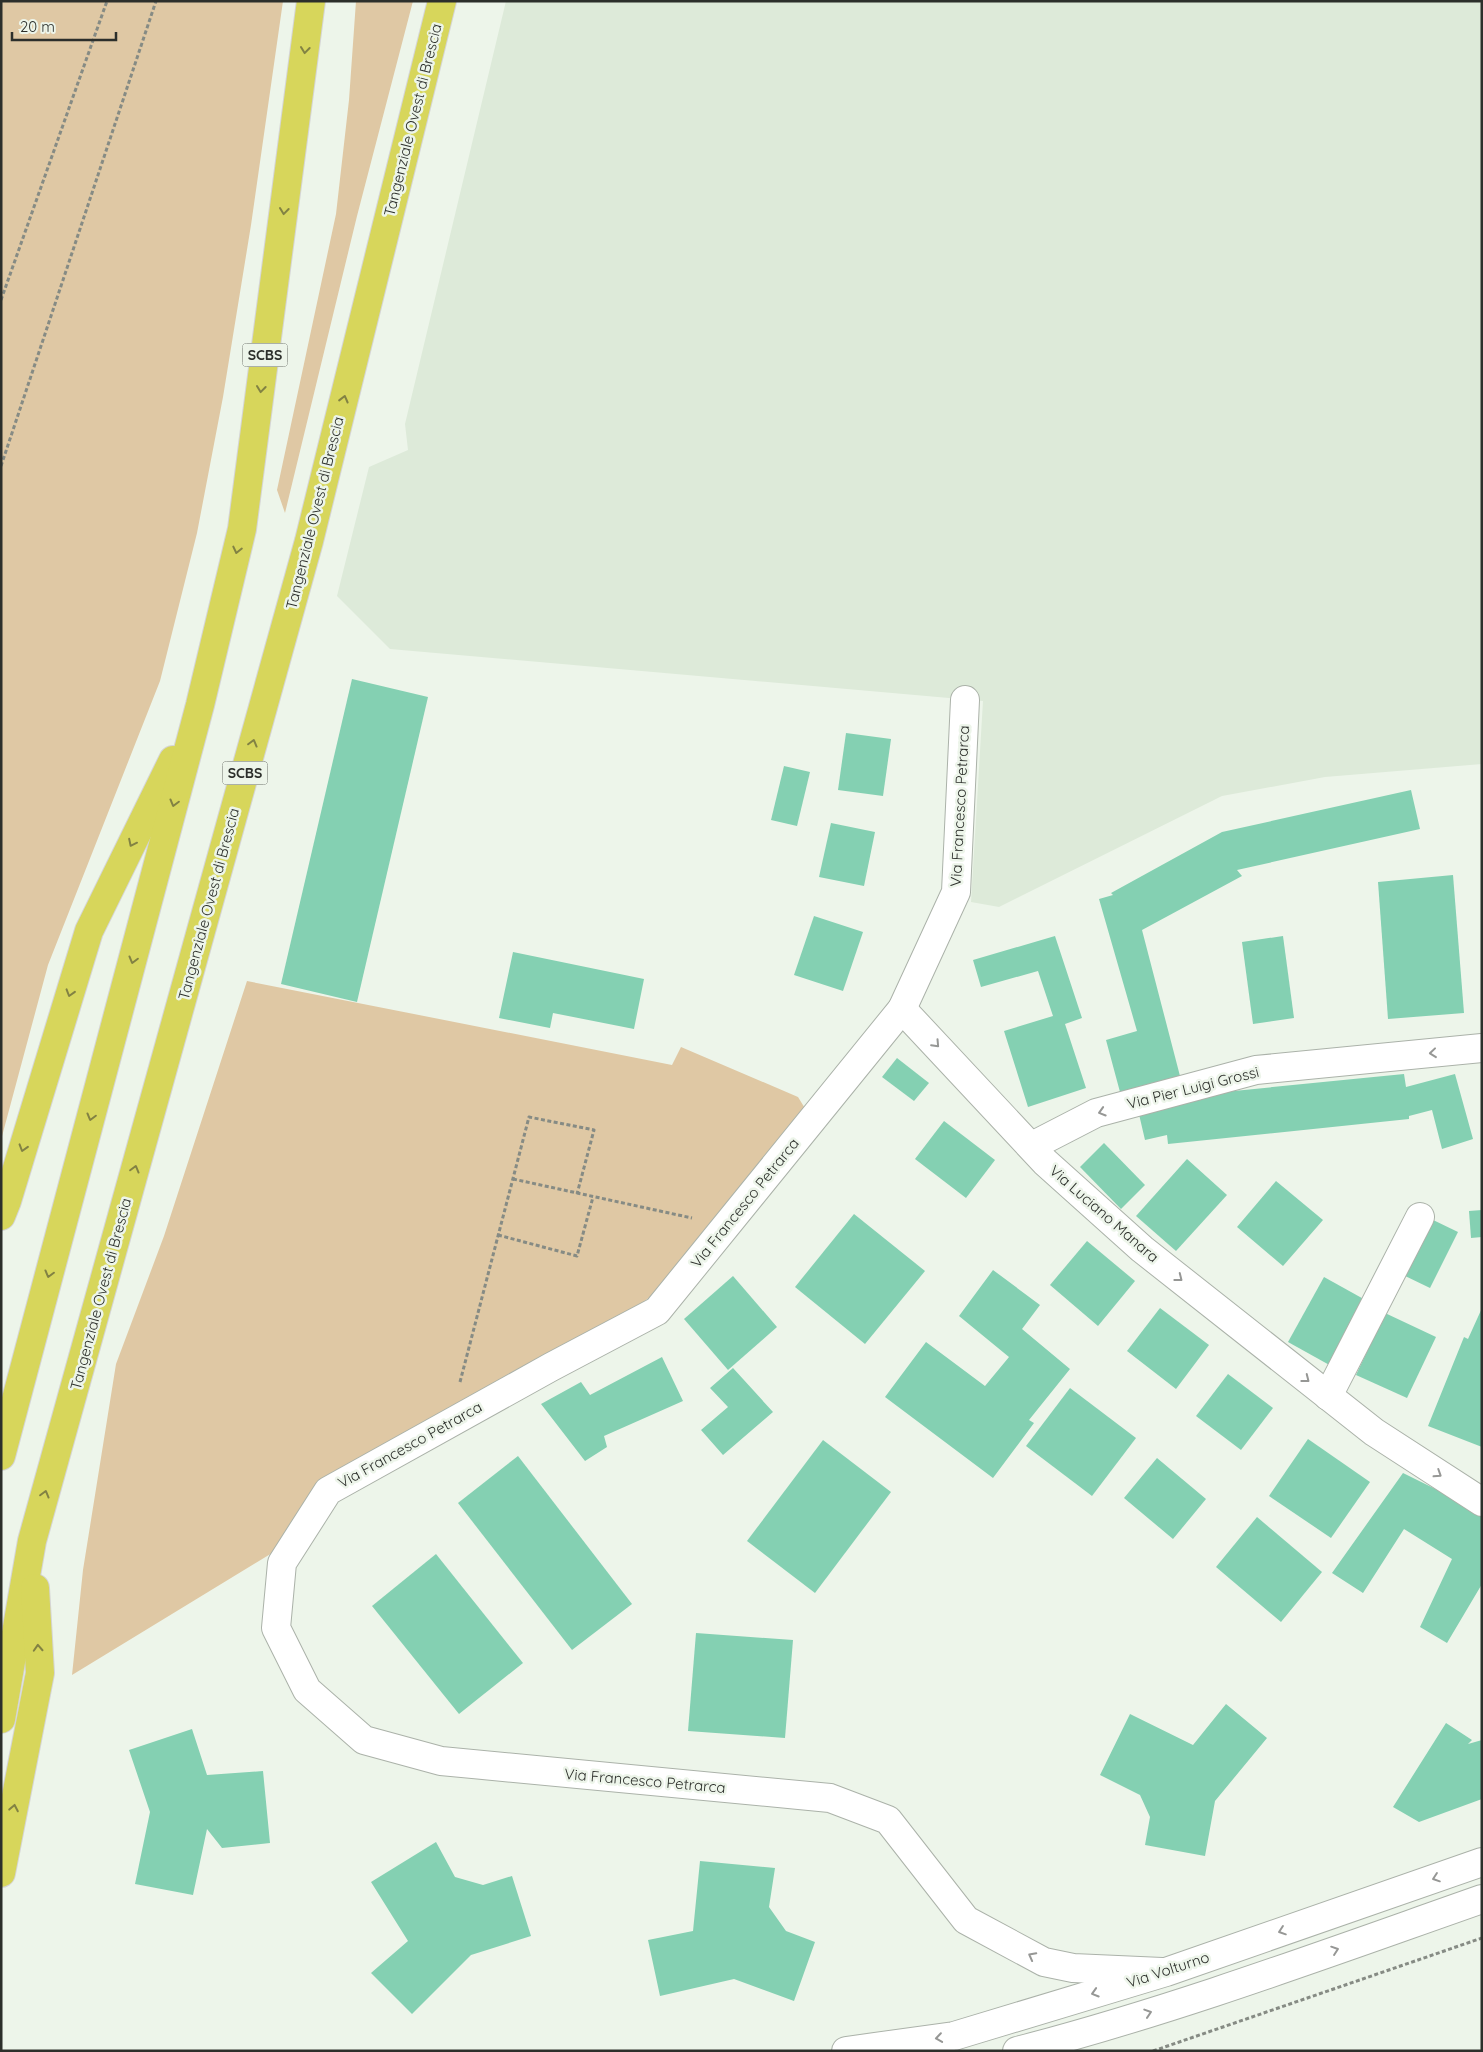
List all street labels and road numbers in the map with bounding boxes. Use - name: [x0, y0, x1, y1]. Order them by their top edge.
- street label: Tangenziale Ovest di Brescia: [379, 21, 446, 218]
- road number: SCBS: [242, 344, 288, 366]
- street label: Tangenziale Ovest di Brescia: [281, 414, 348, 611]
- street label: Via Francesco Petrarca: [946, 725, 973, 887]
- road number: SCBS: [222, 761, 268, 784]
- street label: Tangenziale Ovest di Brescia: [174, 806, 243, 1002]
- street label: Via Pier Luigi Grossi: [1125, 1062, 1261, 1113]
- street label: Via Francesco Petrarca: [686, 1134, 803, 1271]
- street label: Via Luciano Manara: [1046, 1161, 1163, 1266]
- street label: Tangenziale Ovest di Brescia: [66, 1196, 135, 1392]
- street label: Via Francesco Petrarca: [334, 1397, 485, 1492]
- street label: Via Francesco Petrarca: [564, 1764, 726, 1797]
- street label: Via Volturno: [1124, 1947, 1211, 1992]

